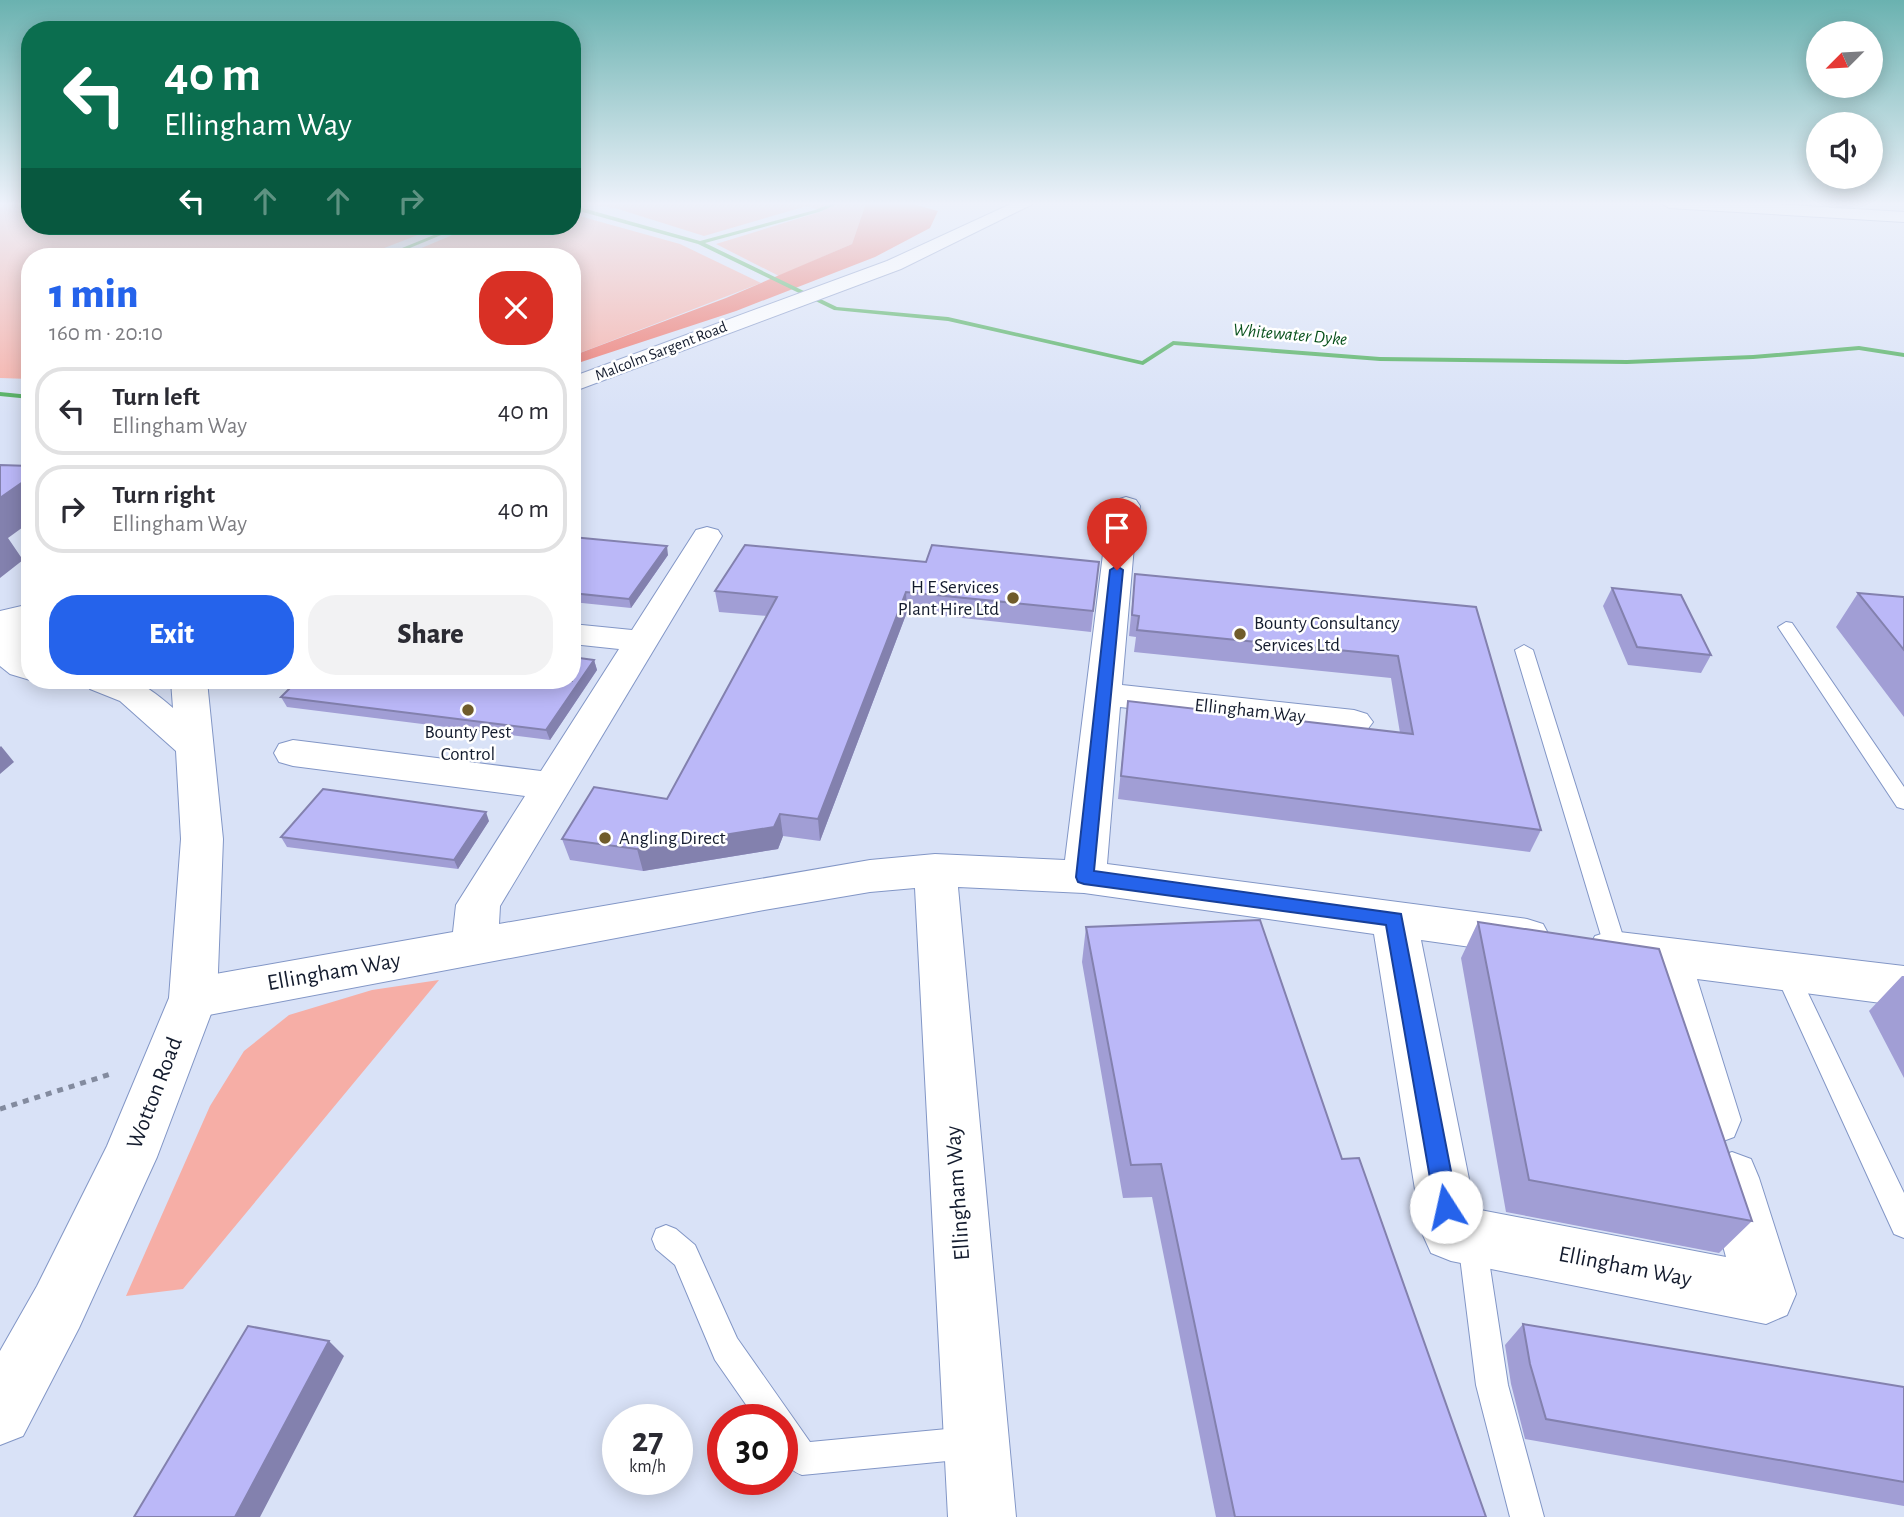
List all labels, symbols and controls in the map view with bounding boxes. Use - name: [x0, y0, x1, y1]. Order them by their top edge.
- north arrow: [1806, 21, 1883, 98]
- map controls: [1806, 21, 1883, 189]
- icon: left: [49, 49, 140, 140]
- text: 40 m: [164, 51, 261, 100]
- text: Ellingham Way: [164, 109, 352, 141]
- button: sound: [1806, 112, 1883, 189]
- icon: left: [173, 182, 211, 220]
- icon: ahead: [246, 182, 284, 220]
- icon: ahead: [319, 182, 357, 220]
- icon: right: [392, 182, 430, 220]
- button: close: [479, 271, 553, 345]
- text: 1 min: [49, 273, 138, 315]
- street label: Malcolm Sargent Road: [593, 318, 729, 384]
- water label: Whitewater Dyke: [1232, 321, 1348, 349]
- text: 160 m · 20:10: [49, 322, 163, 345]
- text: Turn left: [112, 384, 200, 410]
- icon: left: [53, 392, 91, 430]
- text: 40 m: [498, 398, 549, 424]
- text: Ellingham Way: [112, 415, 247, 438]
- text: Turn right: [112, 482, 215, 508]
- icon: right: [53, 490, 91, 528]
- text: 40 m: [498, 496, 549, 522]
- pin: [1087, 498, 1147, 570]
- icon: arrive: [1098, 509, 1136, 547]
- text: Ellingham Way: [112, 513, 247, 536]
- place label: H E Services Plant Hire Ltd: [898, 578, 999, 619]
- marker: H E Services Plant Hire Ltd: [1005, 590, 1021, 606]
- button: Exit: [49, 595, 294, 675]
- button: Share: [308, 595, 553, 675]
- place label: Bounty Consultancy Services Ltd: [1254, 614, 1400, 655]
- marker: Bounty Consultancy Services Ltd: [1232, 626, 1248, 642]
- street label: Ellingham Way: [1194, 696, 1306, 726]
- marker: Bounty Pest Control: [460, 702, 476, 718]
- place label: Bounty Pest Control: [425, 723, 511, 764]
- place label: Angling Direct: [619, 829, 725, 848]
- marker: Angling Direct: [597, 830, 613, 846]
- street label: Ellingham Way: [265, 949, 403, 995]
- street label: Wotton Road: [123, 1034, 187, 1152]
- street label: Ellingham Way: [942, 1125, 974, 1261]
- position arrow: [1409, 1170, 1483, 1244]
- street label: Ellingham Way: [1557, 1243, 1694, 1291]
- speed limit sign: 30: [707, 1404, 798, 1495]
- text: 27: [632, 1423, 663, 1458]
- text: km/h: [629, 1458, 666, 1476]

